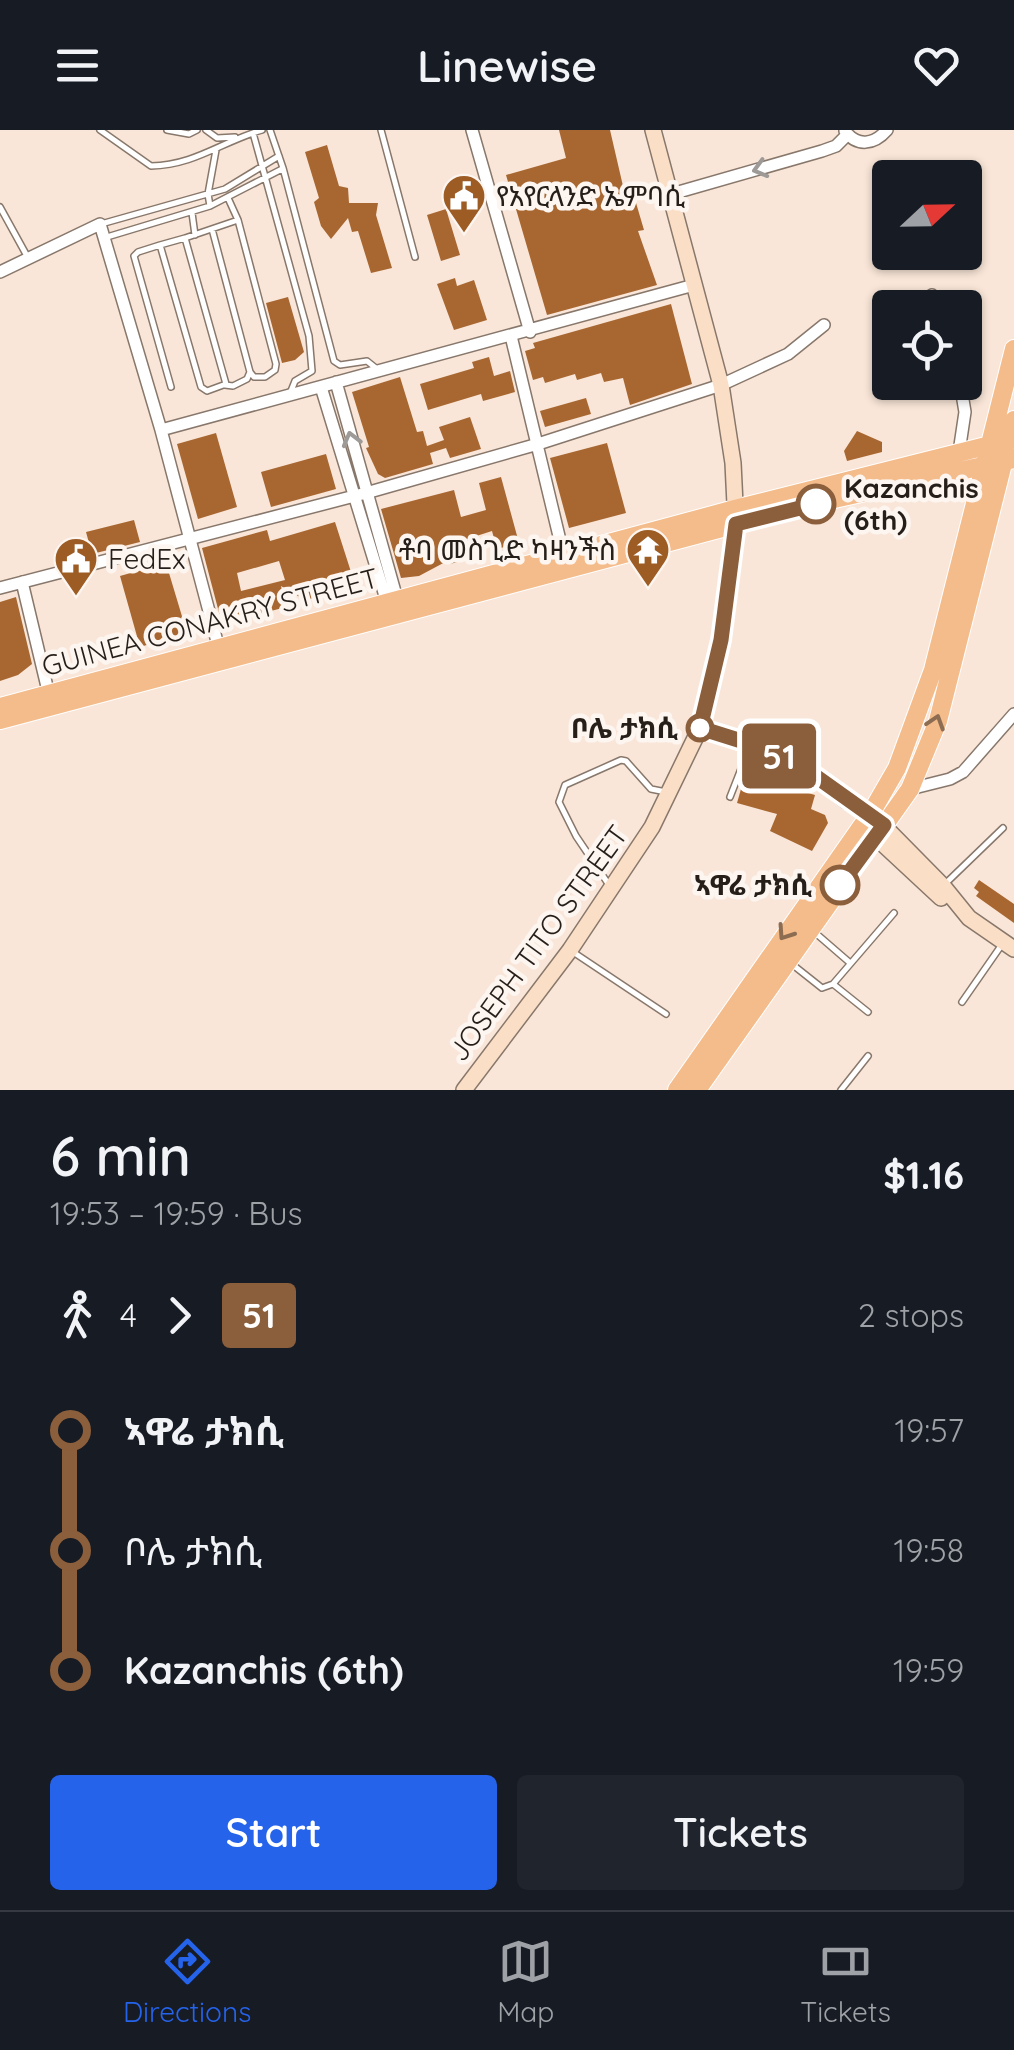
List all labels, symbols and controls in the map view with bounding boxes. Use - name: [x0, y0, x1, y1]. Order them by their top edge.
- text: Linewise: [417, 37, 597, 93]
- icon: menu: [50, 38, 105, 93]
- icon: heart: [909, 38, 964, 93]
- one-way arrow: [752, 157, 769, 178]
- north arrow: [872, 160, 982, 270]
- map controls: [872, 160, 982, 400]
- public building icon: የአየርላንድ ኤምባሲ: [441, 173, 487, 234]
- place label: የአየርላንድ ኤምባሲ: [496, 178, 685, 213]
- button: locate: [872, 290, 982, 400]
- one-way arrow: [342, 431, 363, 448]
- place label: Kazanchis (6th): [844, 470, 979, 537]
- marker: Kazanchis (6th): [797, 485, 835, 523]
- temple icon: ቶባ መስጊድ ካዛንችስ: [625, 527, 671, 588]
- place label: ቶባ መስጊድ ካዛንችስ: [399, 532, 616, 567]
- public building icon: FedEx: [53, 536, 99, 597]
- place label: FedEx: [108, 541, 186, 576]
- street label: GUINEA CONAKRY STREET: [38, 560, 382, 683]
- place label: ቦሌ ታክሲ: [571, 710, 679, 745]
- one-way arrow: [925, 714, 945, 731]
- marker: ቦሌ ታክሲ: [687, 715, 713, 741]
- line badge: 51: [734, 724, 824, 788]
- text: 51: [762, 734, 796, 778]
- street label: JOSEPH TITO STREET: [440, 818, 635, 1068]
- marker: ኣዋሬ ታክሲ: [821, 866, 859, 904]
- place label: ኣዋሬ ታክሲ: [694, 867, 813, 902]
- one-way arrow: [779, 922, 798, 940]
- text: 6 min: [50, 1121, 191, 1190]
- text: $1.16: [883, 1151, 964, 1199]
- text: 19:53 – 19:59 · Bus: [50, 1193, 302, 1233]
- icon: walk: [50, 1288, 105, 1343]
- icon: forward: [152, 1288, 207, 1343]
- text: 51: [242, 1293, 276, 1337]
- text: 4: [120, 1295, 137, 1335]
- text: 2 stops: [858, 1295, 964, 1335]
- text: ኣዋሬ ታክሲ: [124, 1407, 284, 1455]
- text: 19:57: [894, 1410, 964, 1450]
- text: ቦሌ ታክሲ: [124, 1527, 262, 1575]
- text: 19:58: [894, 1530, 964, 1570]
- text: Kazanchis (6th): [124, 1646, 404, 1694]
- text: 19:59: [893, 1650, 964, 1690]
- button: Start: [50, 1775, 497, 1890]
- button: Tickets: [517, 1775, 964, 1890]
- tab: Directions: [123, 1934, 251, 2029]
- tab: Map: [497, 1934, 554, 2029]
- tab: Tickets: [800, 1934, 891, 2029]

